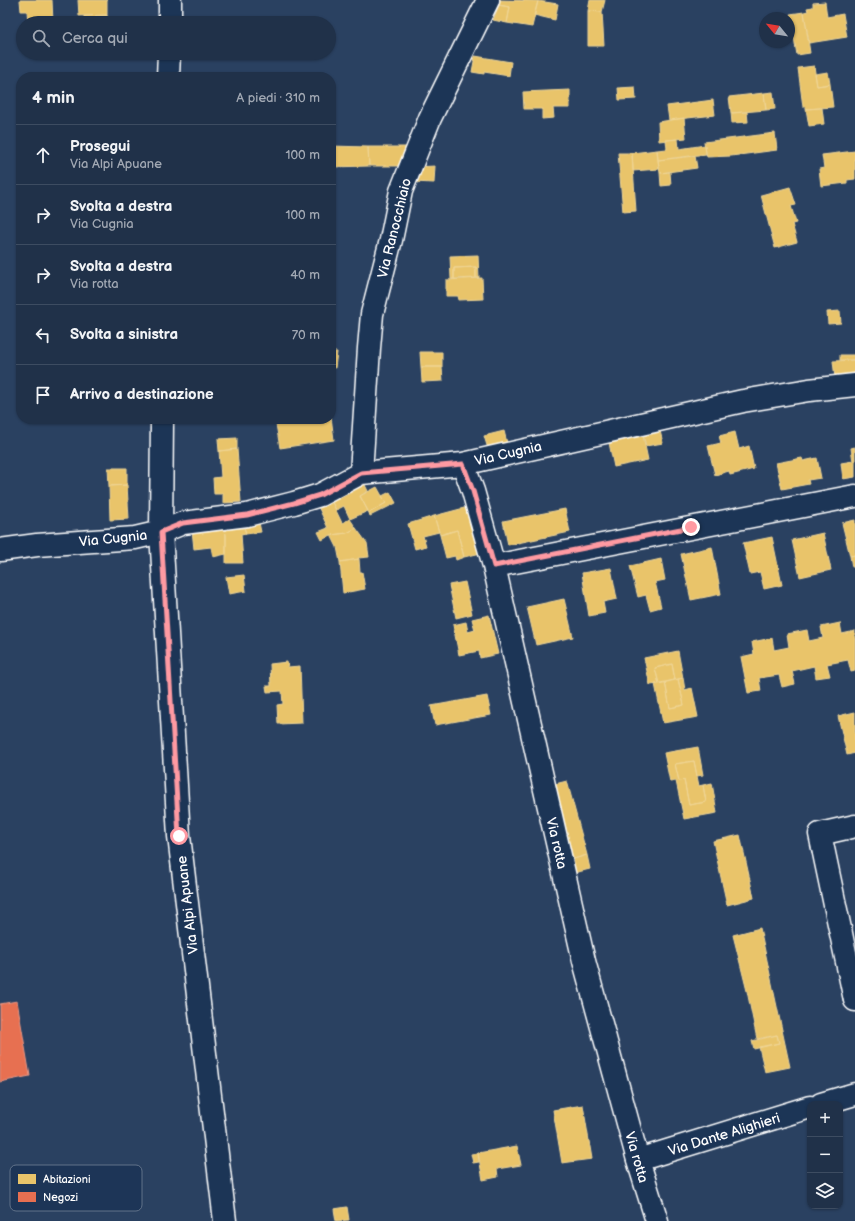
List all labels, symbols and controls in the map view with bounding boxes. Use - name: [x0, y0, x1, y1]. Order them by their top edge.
- north arrow: [759, 12, 795, 48]
- search box: [16, 16, 336, 60]
- icon: search: [30, 27, 52, 49]
- text: Cerca qui: [62, 29, 128, 48]
- text: 4 min: [32, 88, 75, 108]
- text: A piedi · 310 m: [236, 90, 320, 106]
- text: Prosegui: [70, 137, 130, 156]
- icon: ahead: [32, 144, 54, 166]
- text: 100 m: [285, 147, 320, 163]
- text: Via Alpi Apuane: [70, 156, 162, 172]
- street label: Via Ranocchiaio: [374, 176, 415, 280]
- text: Svolta a destra: [70, 197, 172, 216]
- icon: right: [32, 204, 54, 226]
- text: 100 m: [285, 207, 320, 223]
- text: Via Cugnia: [70, 216, 134, 232]
- text: Svolta a destra: [70, 257, 172, 276]
- icon: right: [32, 264, 54, 286]
- text: 40 m: [290, 267, 320, 283]
- text: Via rotta: [70, 276, 119, 292]
- icon: left: [32, 324, 54, 346]
- text: Svolta a sinistra: [70, 325, 178, 344]
- text: 70 m: [292, 327, 320, 343]
- icon: arrive: [32, 384, 54, 406]
- text: Arrivo a destinazione: [70, 385, 214, 404]
- street label: Via Cugnia: [473, 437, 543, 469]
- route end: [682, 518, 700, 536]
- street label: Via Cugnia: [78, 526, 148, 551]
- street label: Via rotta: [542, 816, 571, 871]
- route start: [170, 827, 188, 845]
- street label: Via Alpi Apuane: [173, 855, 202, 955]
- map controls: [807, 1101, 843, 1209]
- button: +: [807, 1101, 843, 1137]
- street label: Via Dante Alighieri: [666, 1109, 782, 1160]
- street label: Via rotta: [621, 1130, 652, 1185]
- button: −: [807, 1137, 843, 1173]
- legend: [10, 1165, 142, 1211]
- text: Abitazioni: [43, 1173, 91, 1186]
- button: layers: [807, 1173, 843, 1209]
- text: Negozi: [43, 1191, 78, 1204]

